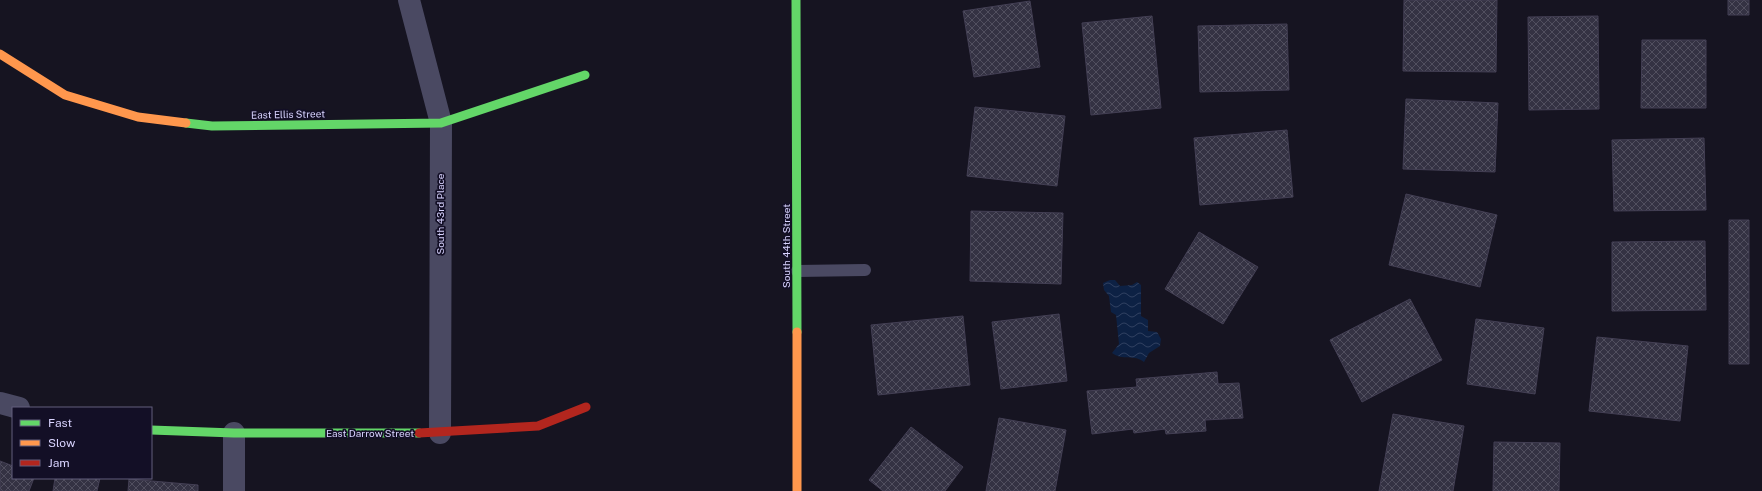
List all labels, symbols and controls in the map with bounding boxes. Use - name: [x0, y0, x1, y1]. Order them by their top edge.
- street label: East Ellis Street: [251, 107, 325, 121]
- street label: South 43rd Place: [434, 173, 446, 254]
- street label: South 44th Street: [780, 204, 792, 288]
- legend: [12, 407, 152, 479]
- text: Fast: [48, 416, 73, 430]
- street label: East Darrow Street: [326, 427, 414, 439]
- text: Slow: [48, 436, 76, 450]
- text: Jam: [48, 456, 70, 470]

